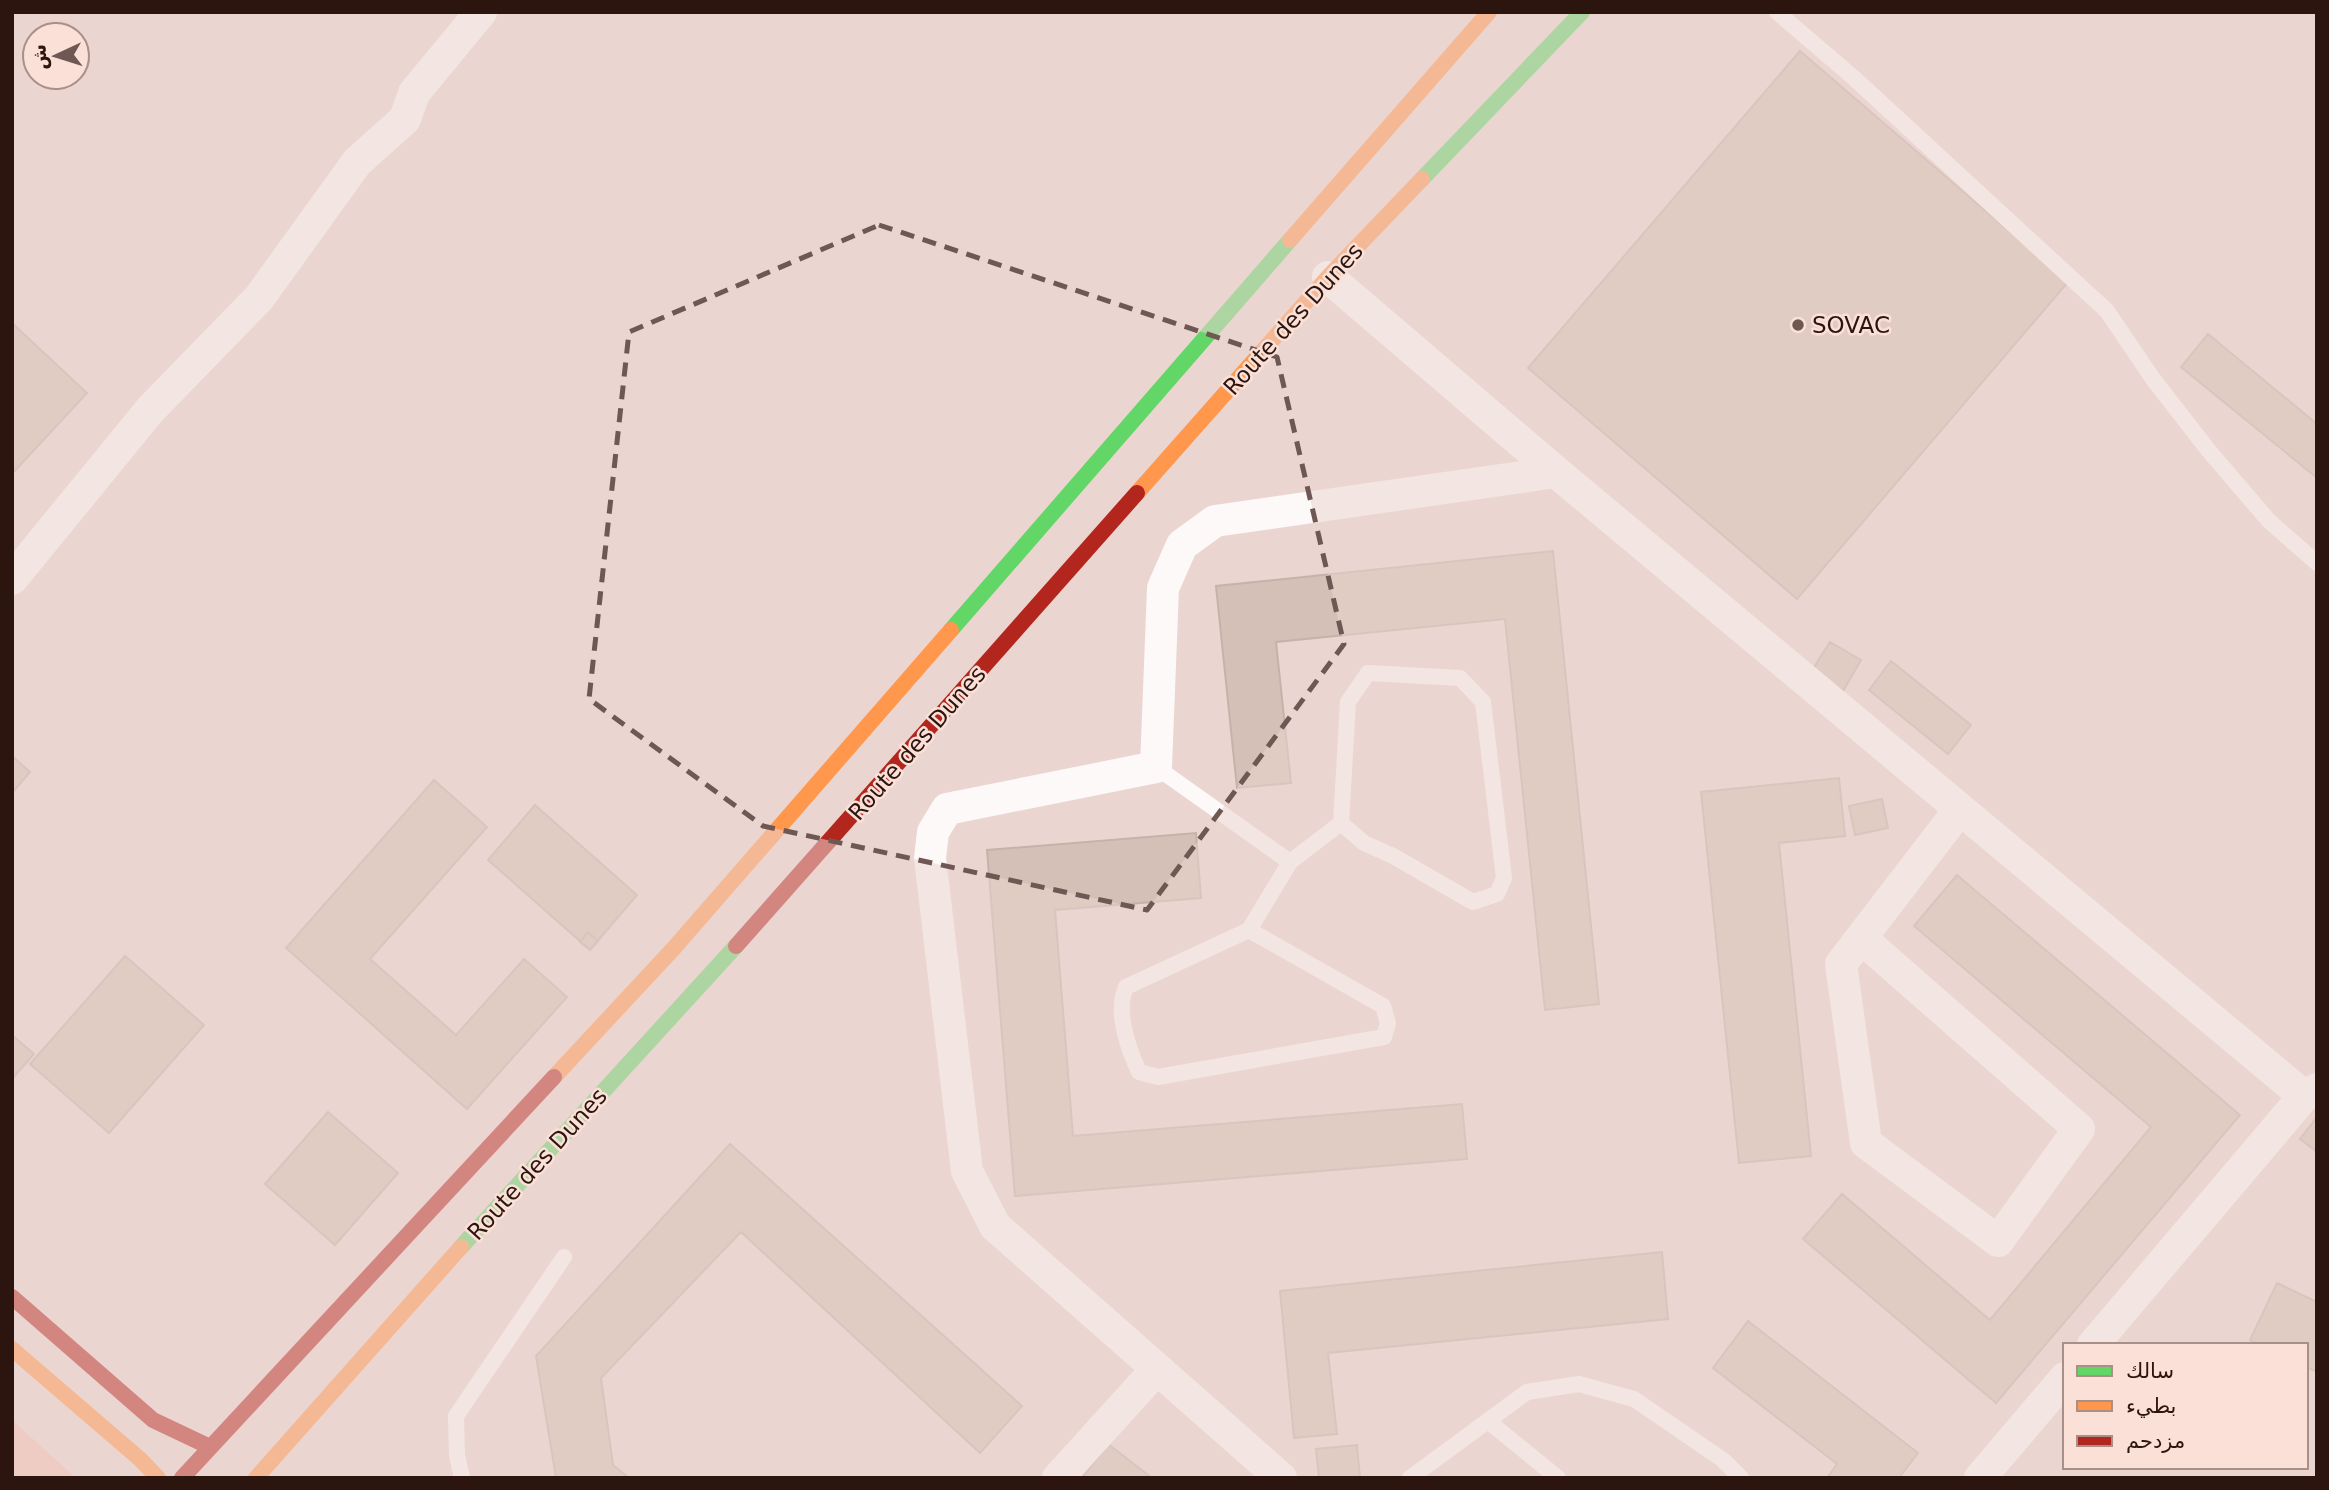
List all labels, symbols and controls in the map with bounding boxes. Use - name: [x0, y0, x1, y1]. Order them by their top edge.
- north arrow: [21, 21, 91, 91]
- text: ش: [27, 43, 52, 71]
- street label: Route des Dunes: [1218, 238, 1368, 400]
- place label: SOVAC: [1812, 312, 1890, 338]
- marker: SOVAC: [1790, 317, 1806, 333]
- street label: Route des Dunes: [843, 661, 991, 825]
- street label: Route des Dunes: [462, 1083, 612, 1245]
- legend: [2063, 1343, 2308, 1469]
- text: سالك: [2126, 1359, 2174, 1383]
- text: بطيء: [2126, 1394, 2176, 1418]
- text: مزدحم: [2126, 1429, 2185, 1454]

